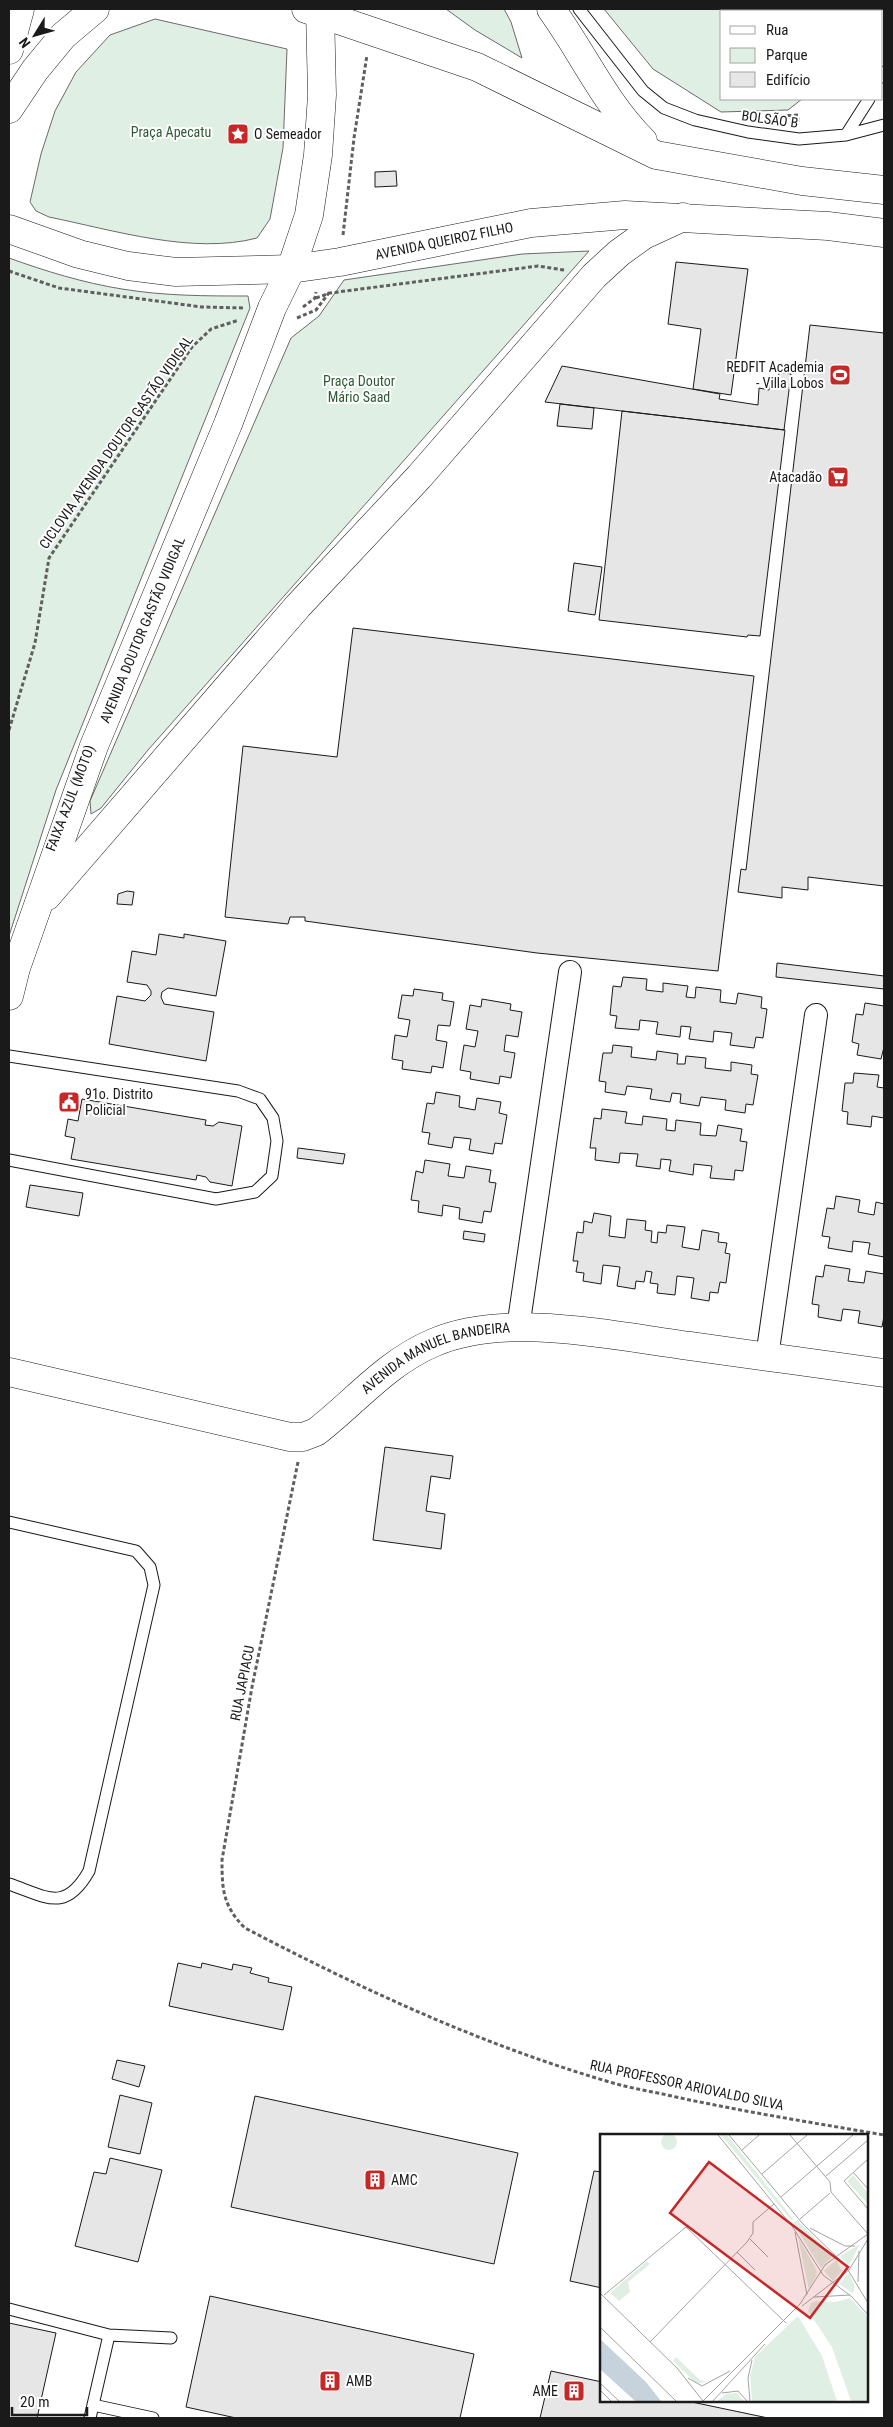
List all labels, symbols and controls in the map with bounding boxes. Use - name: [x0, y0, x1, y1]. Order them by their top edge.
- north arrow: [10, 10, 60, 60]
- legend: [720, 10, 883, 100]
- text: Rua: [766, 21, 788, 39]
- text: N: [16, 35, 34, 51]
- text: Parque: [766, 46, 808, 64]
- text: Edifício: [766, 71, 810, 89]
- street label: BOLSÃO B: [741, 106, 800, 131]
- place icon: O Semeador: [226, 122, 250, 146]
- park label: Praça Apecatu: [131, 124, 211, 140]
- place label: O Semeador: [254, 126, 322, 142]
- street label: AVENIDA QUEIROZ FILHO: [374, 219, 515, 263]
- street label: CICLOVIA AVENIDA DOUTOR GASTÃO VIDIGAL: [35, 332, 196, 552]
- place label: REDFIT Academia - Villa Lobos: [726, 359, 824, 391]
- sports icon: REDFIT Academia - Villa Lobos: [828, 363, 852, 387]
- park label: Praça Doutor Mário Saad: [323, 373, 395, 405]
- supermarket icon: Atacadão: [826, 465, 850, 489]
- place label: Atacadão: [769, 469, 822, 485]
- street label: AVENIDA DOUTOR GASTÃO VIDIGAL: [97, 534, 188, 725]
- street label: FAIXA AZUL (MOTO): [42, 743, 99, 854]
- place label: 91o. Distrito Policial: [85, 1086, 153, 1118]
- public building icon: 91o. Distrito Policial: [57, 1090, 81, 1114]
- street label: AVENIDA MANUEL BANDEIRA: [358, 1319, 511, 1397]
- street label: RUA JAPIACU: [227, 1644, 257, 1722]
- street label: RUA PROFESSOR ARIOVALDO SILVA: [589, 2057, 785, 2113]
- inset map: [600, 2134, 868, 2402]
- building icon: AMC: [363, 2168, 387, 2192]
- place label: AMC: [391, 2172, 418, 2188]
- building icon: AMB: [318, 2369, 342, 2393]
- place label: AMB: [346, 2373, 372, 2389]
- building icon: AME: [562, 2379, 586, 2403]
- place label: AME: [532, 2383, 558, 2399]
- scale bar: [12, 2384, 88, 2416]
- text: 20 m: [20, 2393, 50, 2411]

